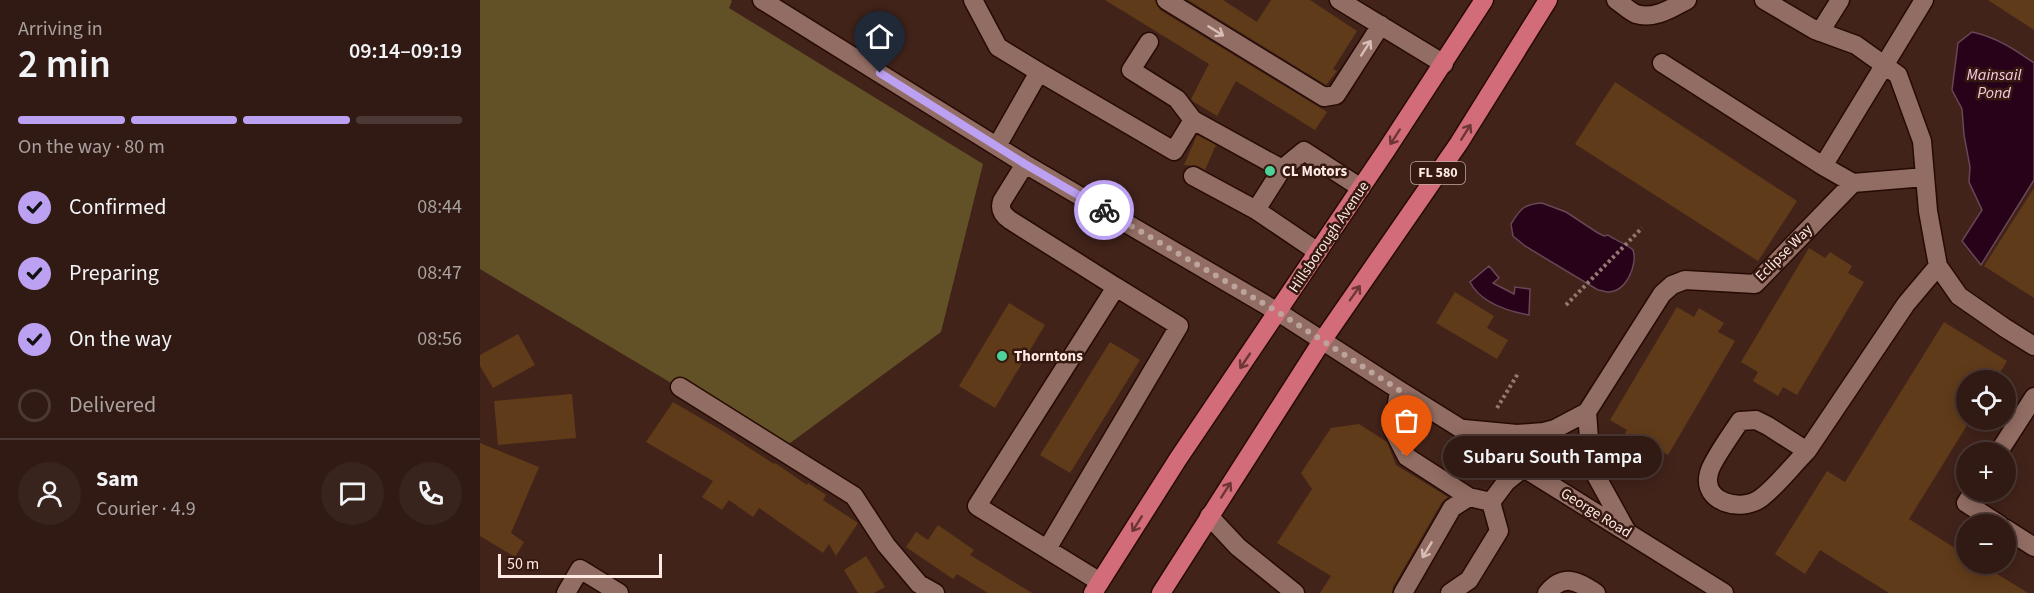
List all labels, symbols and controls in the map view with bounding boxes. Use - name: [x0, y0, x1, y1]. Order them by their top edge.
- pin: [854, 11, 905, 73]
- text: Arriving in: [18, 15, 103, 43]
- icon: home: [863, 20, 896, 53]
- one-way arrow: [1207, 25, 1224, 37]
- text: 09:14–09:19: [349, 35, 462, 67]
- text: 2 min: [18, 37, 111, 93]
- one-way arrow: [1360, 40, 1372, 57]
- water label: Mainsail Pond: [1967, 64, 2021, 104]
- one-way arrow: [1460, 124, 1472, 141]
- one-way arrow: [1389, 129, 1401, 145]
- text: On the way · 80 m: [18, 133, 165, 161]
- place label: CL Motors: [1282, 161, 1348, 182]
- road number: FL 580: [1411, 162, 1465, 184]
- marker: CL Motors: [1263, 164, 1277, 178]
- street label: Hillsborough Avenue: [1284, 177, 1374, 297]
- courier: [1074, 180, 1134, 240]
- icon: check: [18, 191, 51, 224]
- text: Confirmed: [69, 191, 166, 223]
- text: 08:44: [417, 193, 462, 221]
- icon: bike: [1088, 194, 1121, 227]
- street label: Eclipse Way: [1751, 220, 1817, 286]
- icon: check: [18, 257, 51, 290]
- text: Preparing: [69, 257, 159, 289]
- text: 08:47: [417, 259, 462, 287]
- one-way arrow: [1349, 285, 1361, 301]
- icon: check: [18, 323, 51, 356]
- text: On the way: [69, 323, 172, 355]
- text: 08:56: [417, 325, 462, 353]
- place label: Thorntons: [1014, 346, 1083, 367]
- marker: Thorntons: [995, 349, 1009, 363]
- one-way arrow: [1239, 352, 1251, 369]
- map controls: [1956, 370, 2016, 574]
- button: locate: [1956, 370, 2016, 430]
- text: Delivered: [69, 389, 156, 421]
- pin: [1381, 395, 1432, 457]
- icon: bag: [1390, 404, 1423, 437]
- callout: Subaru South Tampa: [1443, 436, 1662, 478]
- button: +: [1956, 442, 2016, 502]
- text: Subaru South Tampa: [1463, 443, 1642, 471]
- button: person: [18, 462, 81, 525]
- button: chat: [321, 462, 384, 525]
- button: phone: [399, 462, 462, 525]
- text: Sam: [96, 463, 139, 495]
- one-way arrow: [1220, 482, 1232, 499]
- street label: George Road: [1557, 483, 1635, 543]
- text: Courier · 4.9: [96, 495, 196, 523]
- button: −: [1956, 514, 2016, 574]
- one-way arrow: [1131, 515, 1144, 532]
- one-way arrow: [1421, 541, 1433, 558]
- scale bar: [498, 551, 662, 578]
- text: 50 m: [507, 553, 539, 575]

